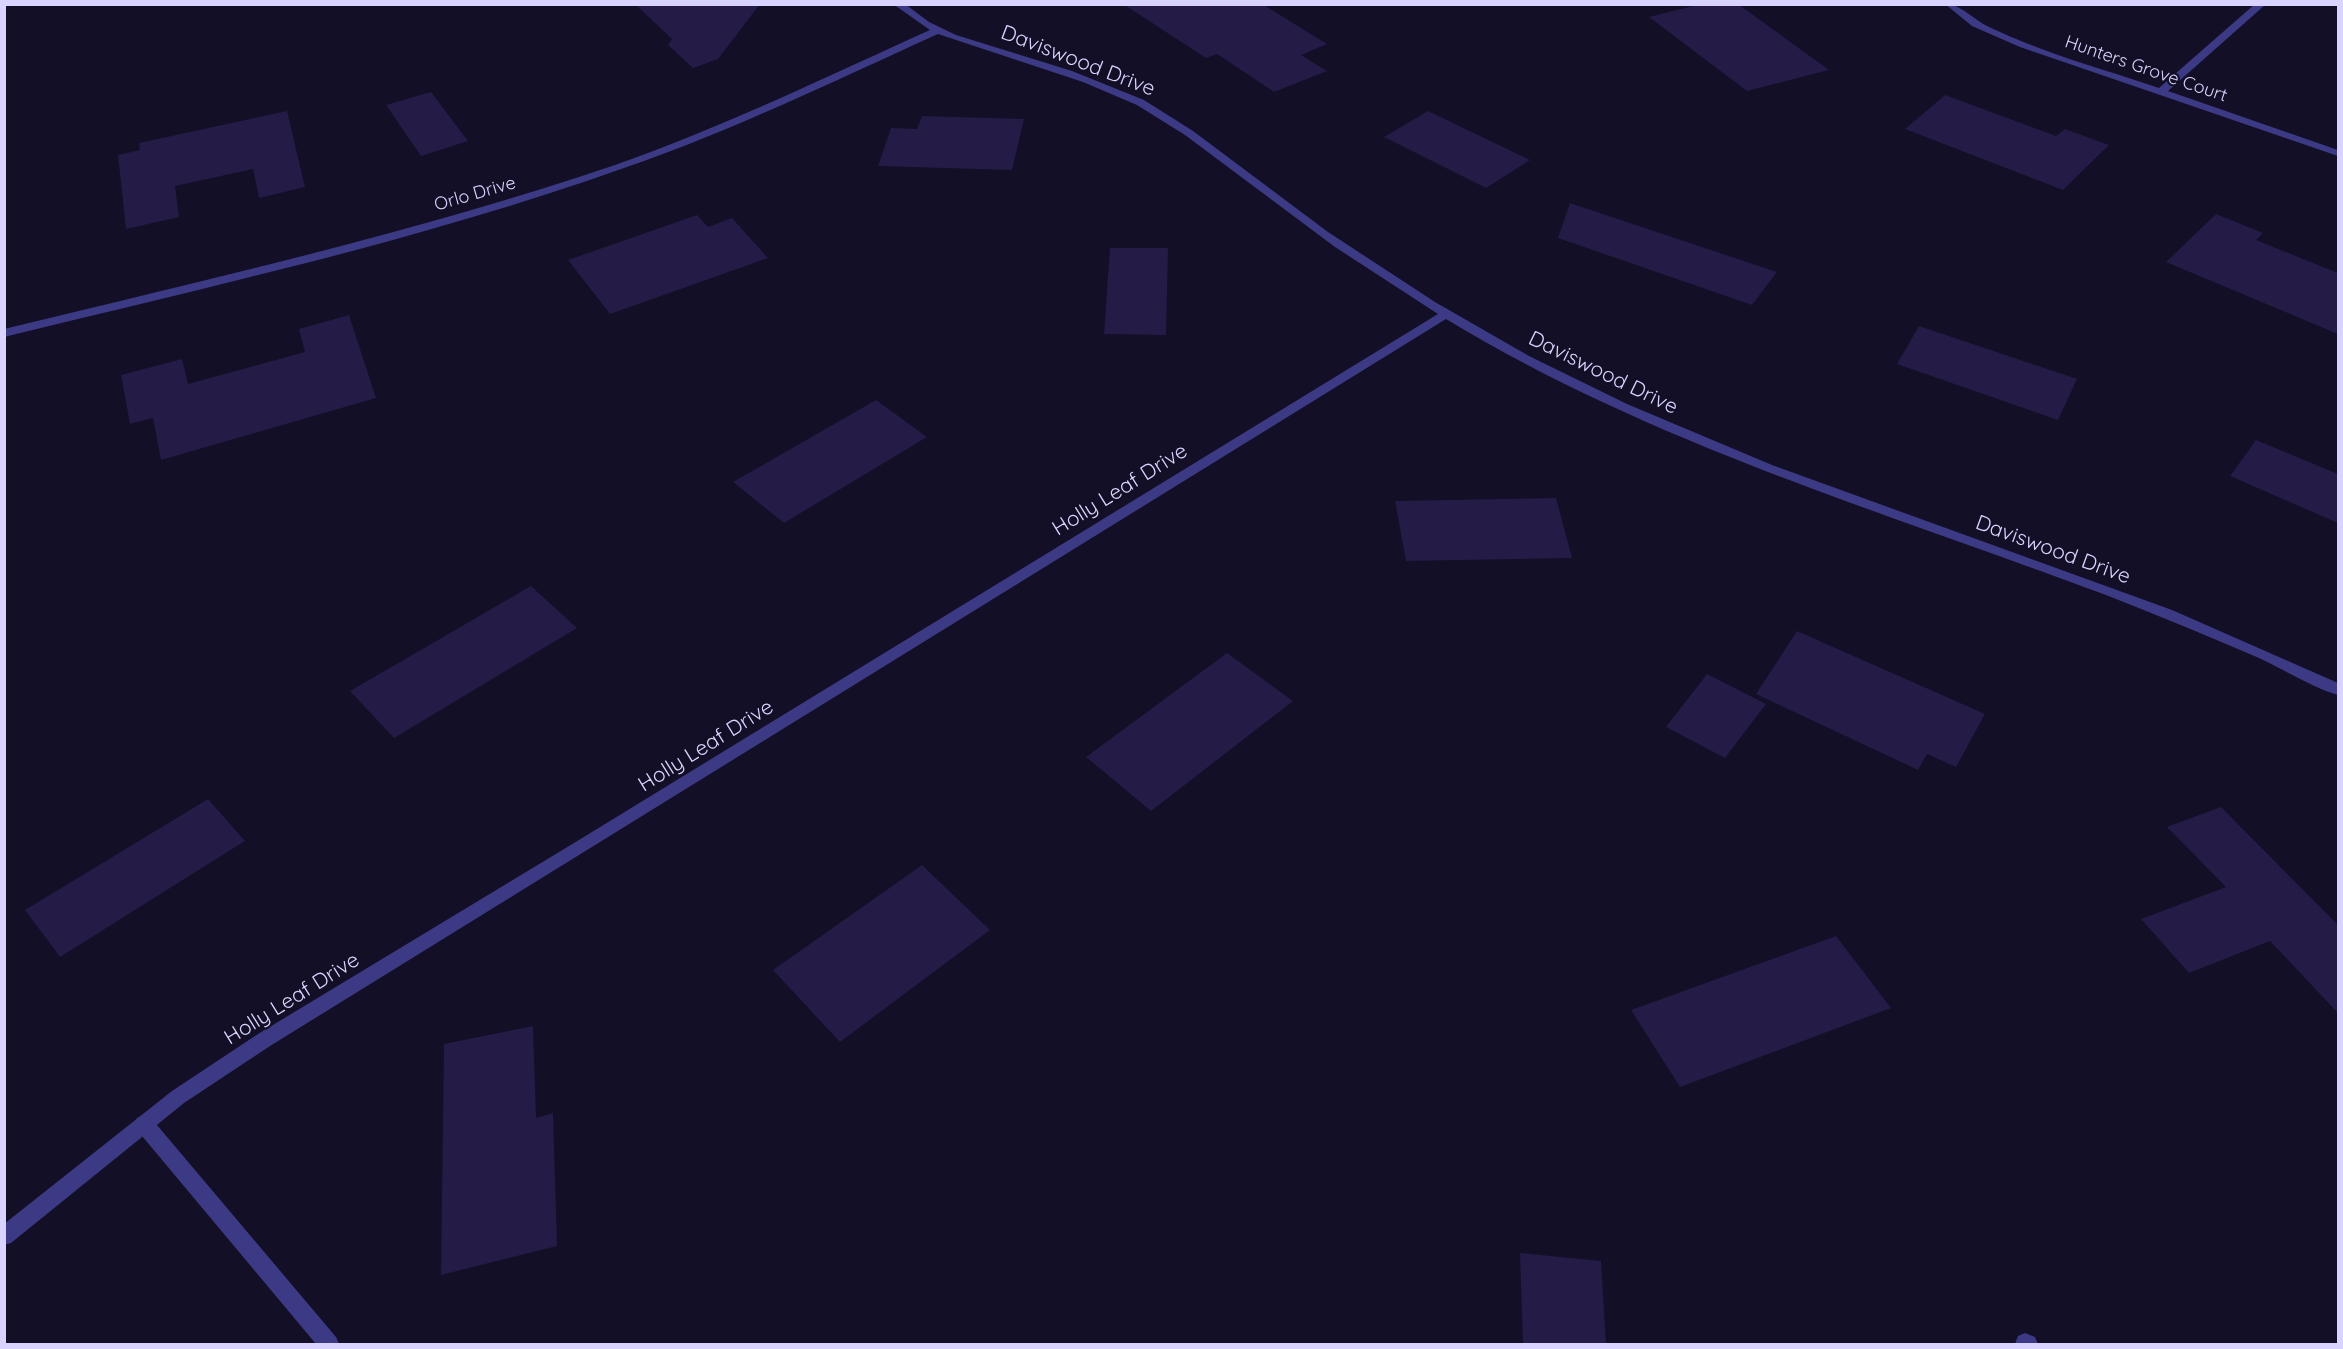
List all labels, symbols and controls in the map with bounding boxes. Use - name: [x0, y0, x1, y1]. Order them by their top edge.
- street label: Daviswood Drive: [997, 20, 1159, 102]
- street label: Hunters Grove Court: [2062, 31, 2230, 107]
- street label: Orlo Drive: [432, 172, 518, 216]
- street label: Daviswood Drive: [1524, 326, 1682, 420]
- street label: Holly Leaf Drive: [1048, 438, 1192, 542]
- street label: Daviswood Drive: [1972, 510, 2134, 590]
- street label: Holly Leaf Drive: [634, 694, 778, 798]
- street label: Holly Leaf Drive: [220, 947, 364, 1051]

